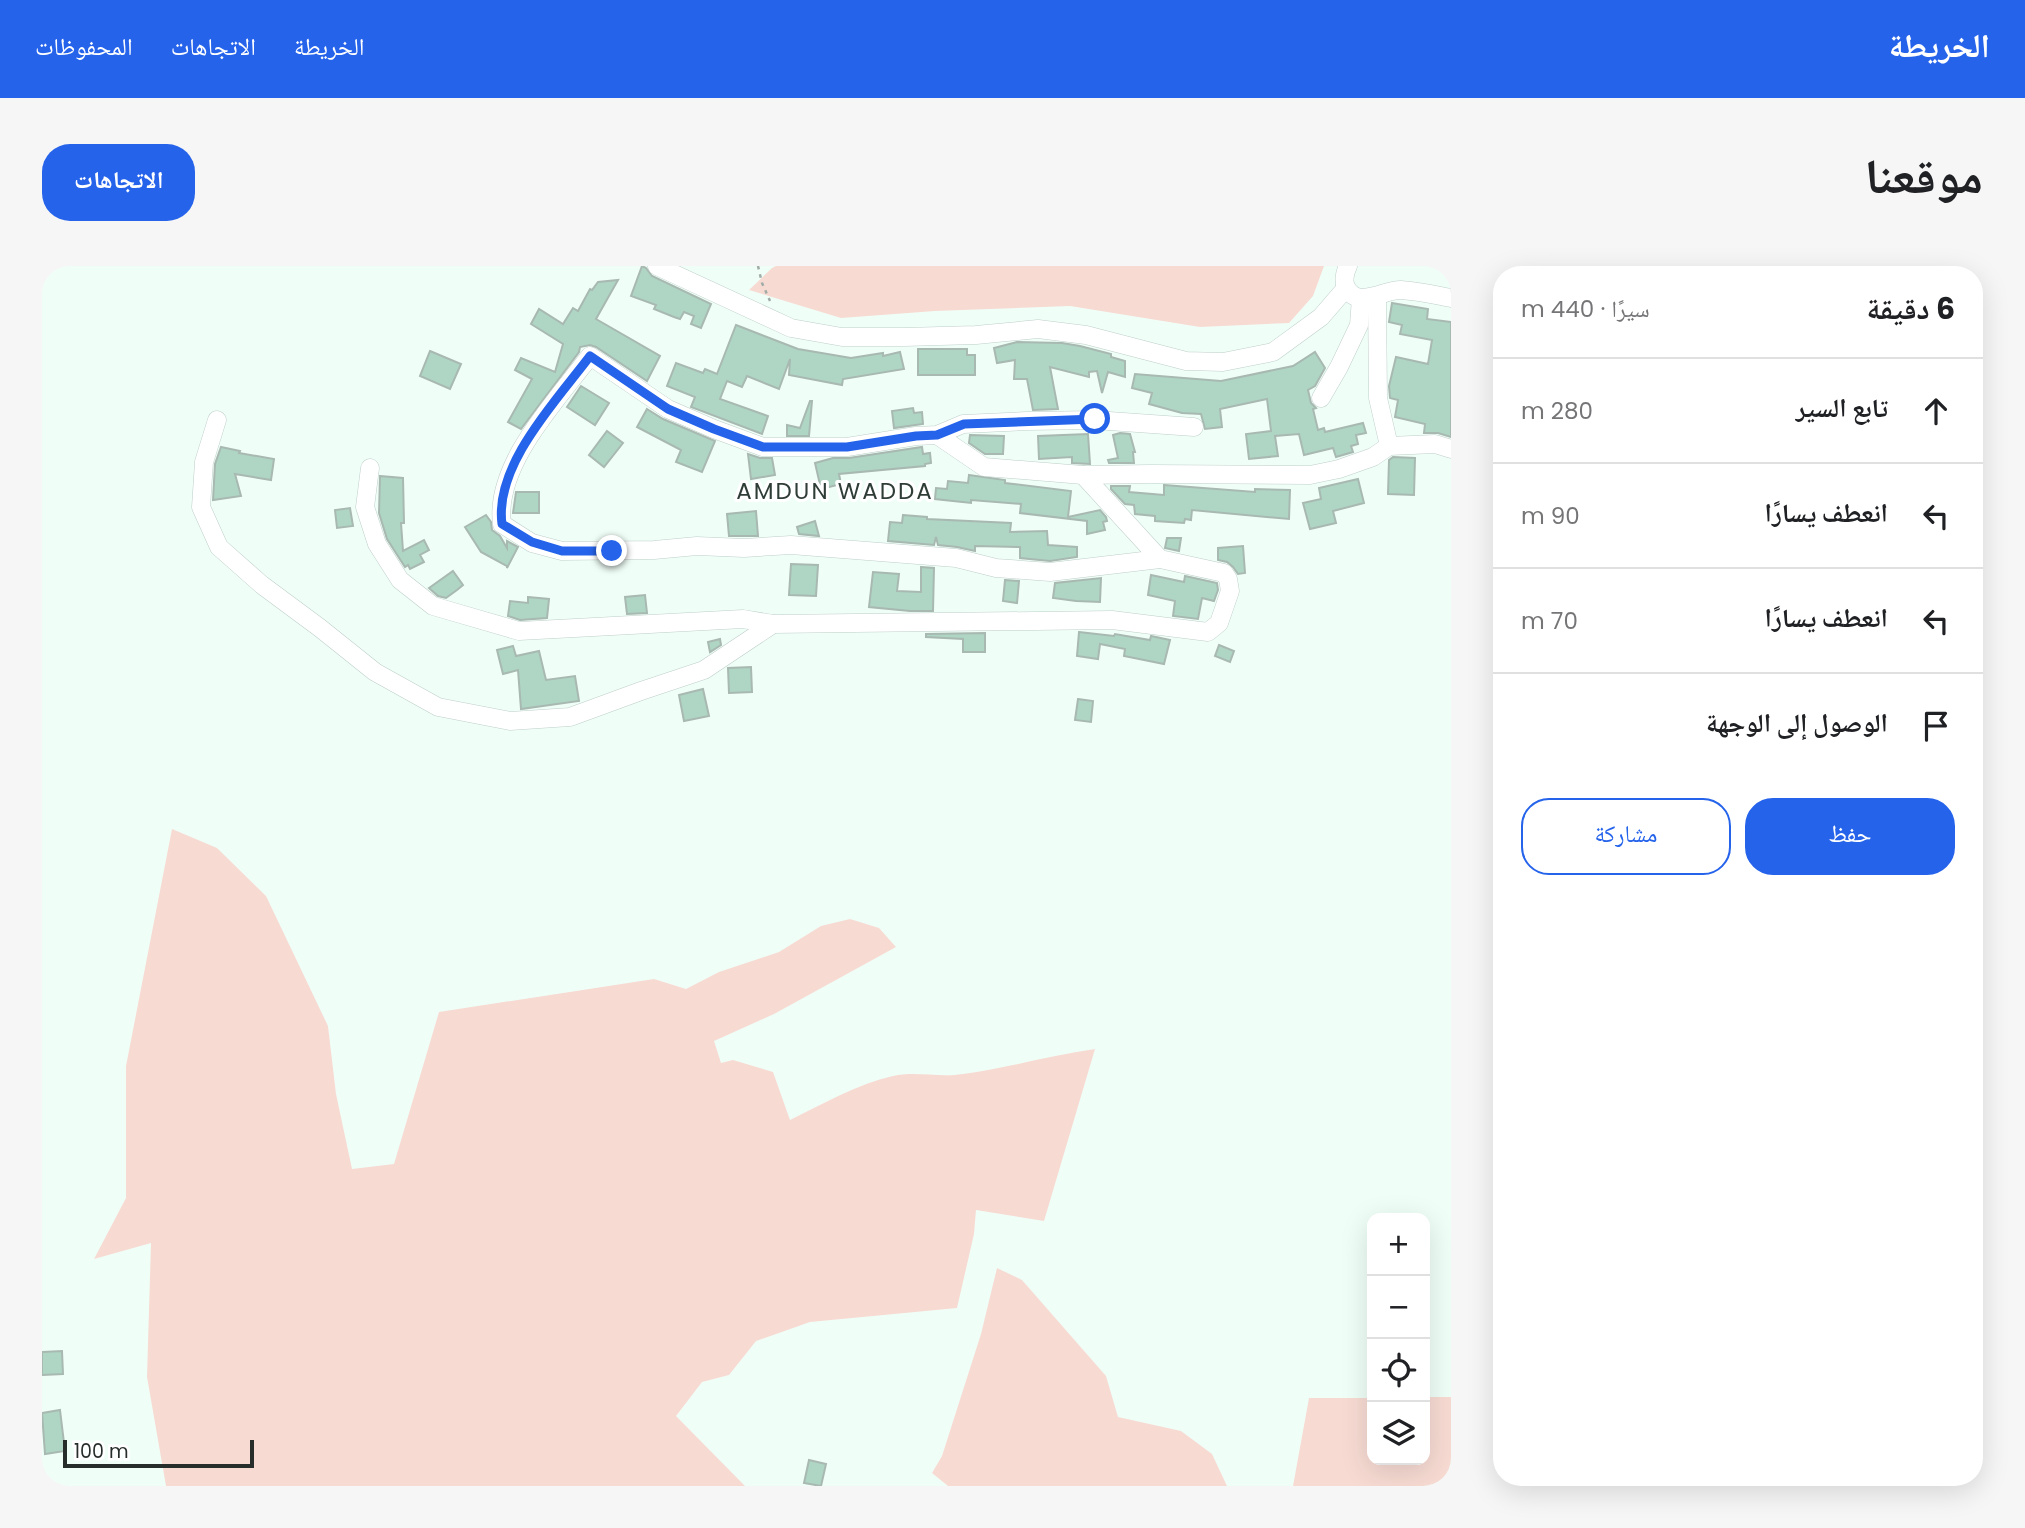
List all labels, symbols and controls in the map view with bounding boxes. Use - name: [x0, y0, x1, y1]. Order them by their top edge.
- text: الخريطة: [1889, 22, 1990, 69]
- text: المحفوظات: [35, 30, 133, 63]
- text: الاتجاهات: [171, 30, 256, 63]
- text: الخريطة: [294, 30, 365, 63]
- text: موقعنا: [1865, 142, 1983, 210]
- button: الاتجاهات: [42, 144, 195, 221]
- text: 6 دقيقة: [1867, 287, 1955, 330]
- text: سيرًا · 440 m: [1521, 293, 1650, 325]
- text: تابع السير: [1796, 390, 1888, 426]
- icon: ahead: [1917, 392, 1955, 430]
- text: 280 m: [1521, 395, 1593, 427]
- route start: [1079, 403, 1110, 434]
- district label: AMDUN WADDA: [736, 475, 934, 507]
- text: انعطف يسارًا: [1765, 495, 1888, 531]
- icon: left: [1917, 497, 1955, 535]
- text: 90 m: [1521, 500, 1580, 532]
- route end: [596, 535, 627, 566]
- text: انعطف يسارًا: [1765, 600, 1888, 636]
- icon: left: [1917, 602, 1955, 640]
- text: 70 m: [1521, 605, 1578, 637]
- text: الوصول إلى الوجهة: [1706, 705, 1888, 741]
- icon: arrive: [1917, 707, 1955, 745]
- button: مشاركة: [1521, 798, 1731, 875]
- button: حفظ: [1745, 798, 1955, 875]
- map controls: [1367, 1213, 1430, 1465]
- button: +: [1367, 1213, 1430, 1276]
- button: −: [1367, 1276, 1430, 1339]
- button: locate: [1367, 1339, 1430, 1402]
- button: layers: [1367, 1402, 1430, 1465]
- scale bar: [63, 1437, 254, 1469]
- text: 100 m: [74, 1438, 129, 1465]

